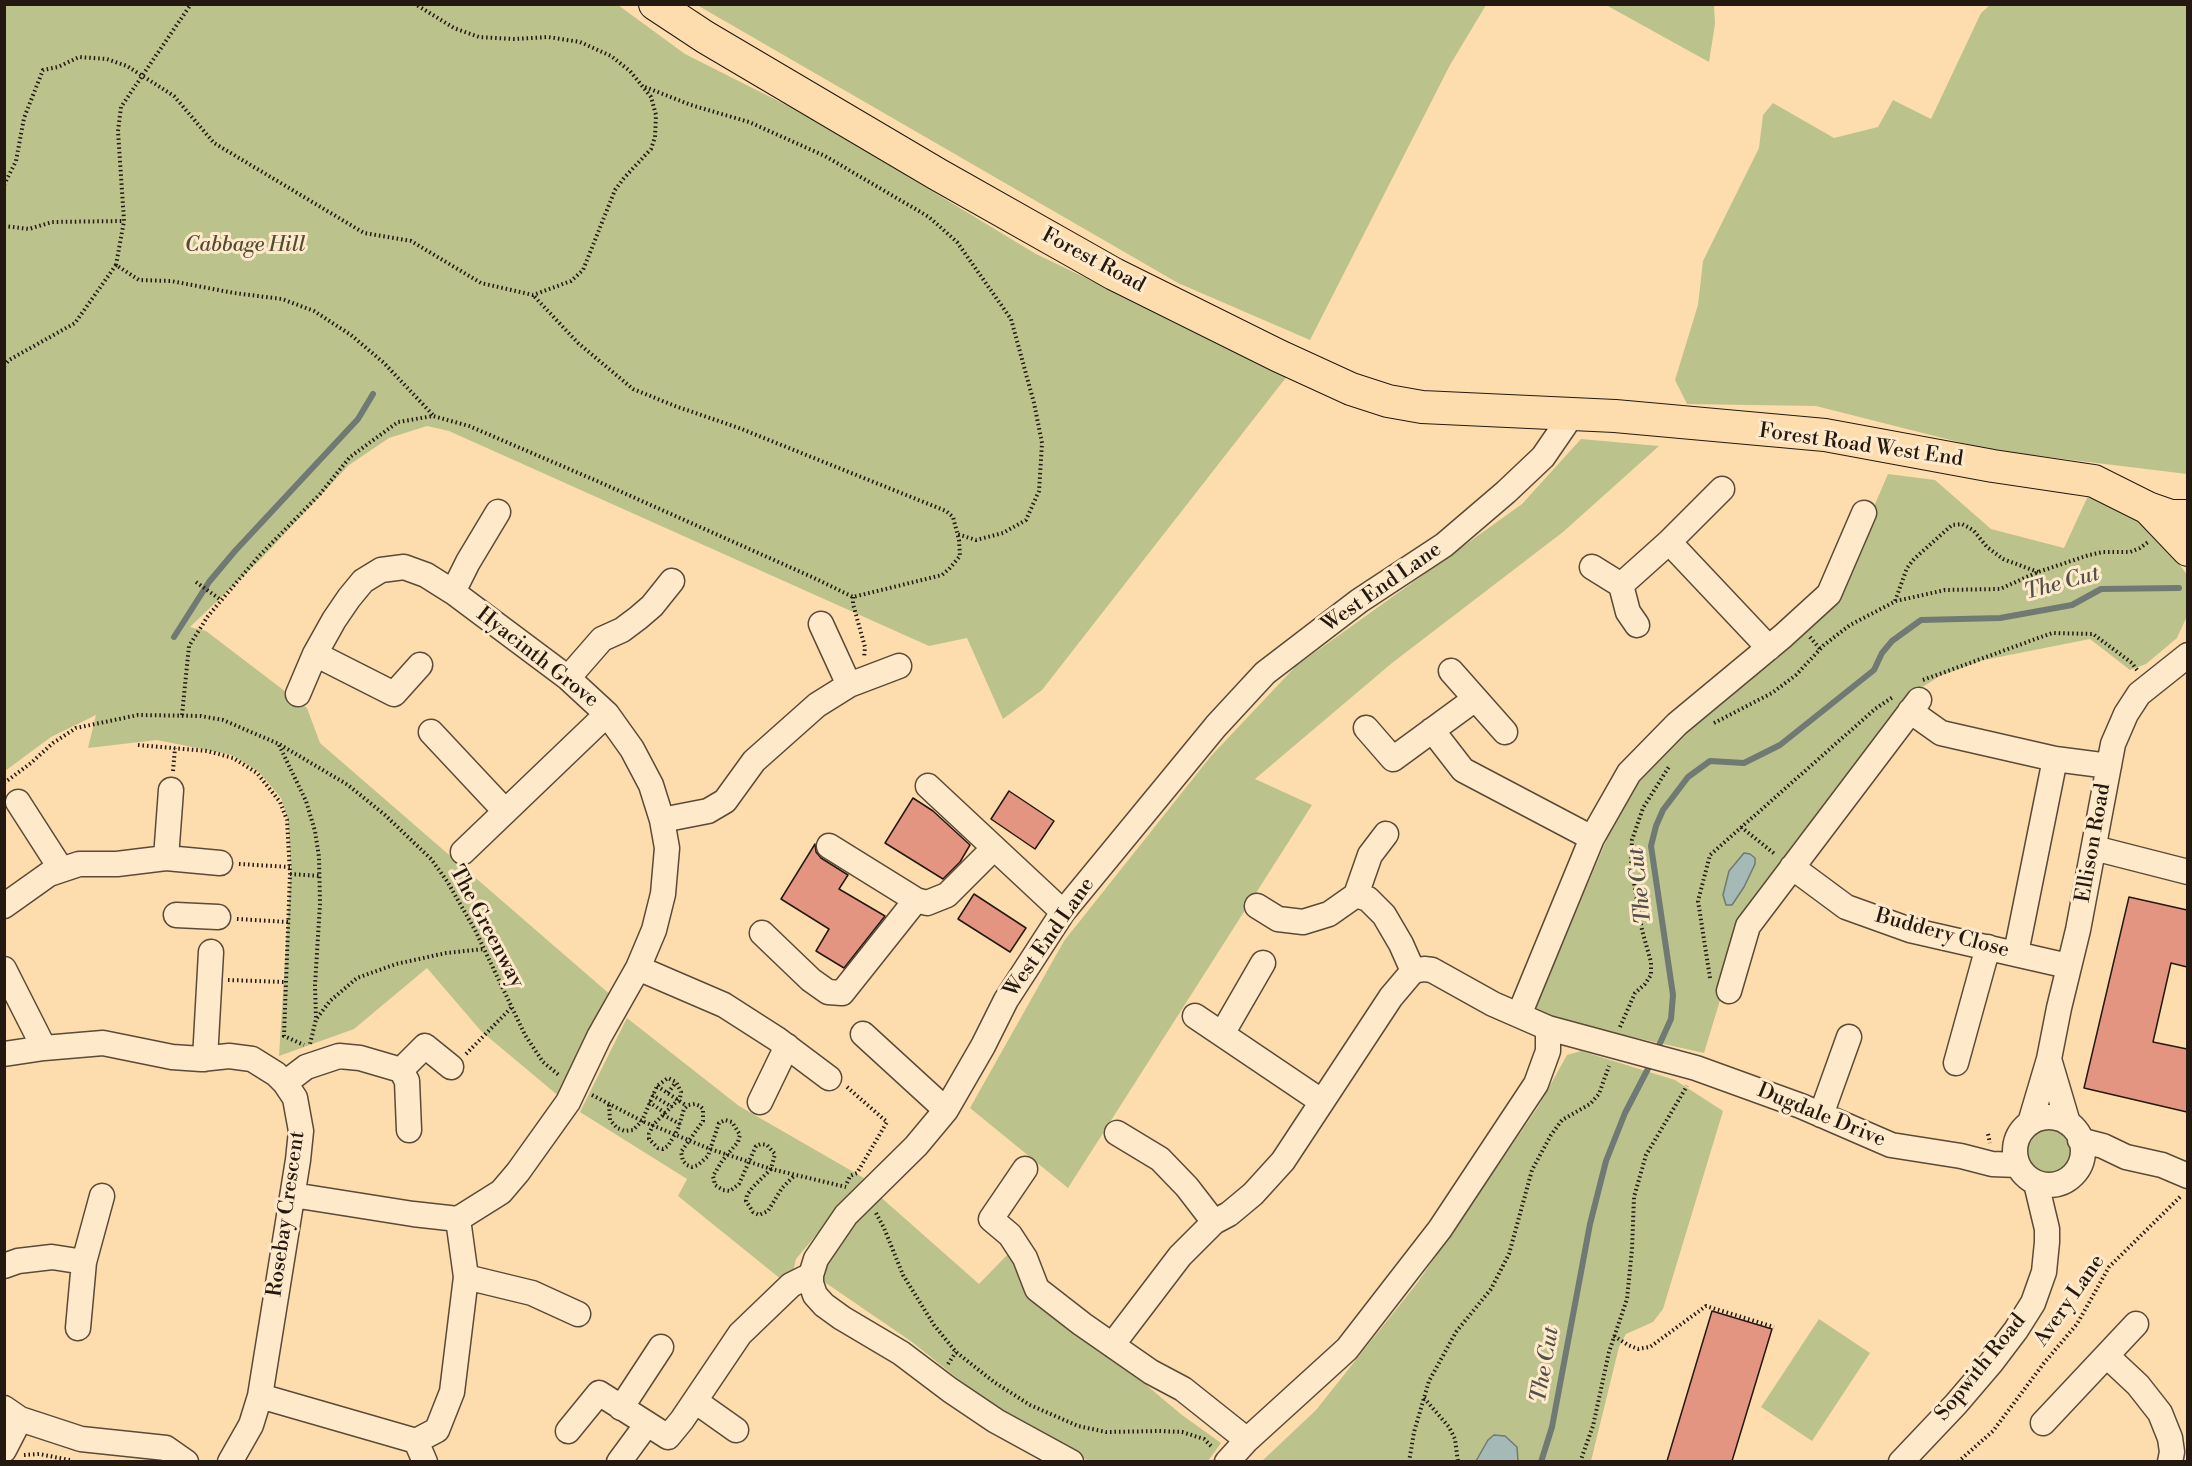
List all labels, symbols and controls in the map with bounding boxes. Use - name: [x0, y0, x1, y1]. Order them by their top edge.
- street label: Forest Road: [1037, 223, 1149, 299]
- park label: Cabbage Hill: [185, 233, 305, 259]
- street label: Forest Road West End: [1757, 419, 1965, 473]
- street label: West End Lane: [1317, 537, 1447, 639]
- water label: The Cut: [2022, 561, 2102, 607]
- street label: Hyacinth Grove: [471, 602, 603, 714]
- street label: Ellison Road: [2071, 782, 2117, 904]
- water label: The Cut: [1624, 847, 1658, 925]
- street label: The Greenway: [443, 861, 529, 993]
- street label: West End Lane: [999, 873, 1101, 1003]
- street label: Buddery Close: [1872, 904, 2012, 964]
- street label: Dugdale Drive: [1753, 1079, 1889, 1153]
- street label: Rosebay Crescent: [263, 1129, 311, 1299]
- street label: Avery Lane: [2029, 1250, 2111, 1352]
- street label: Sopwith Road: [1930, 1310, 2032, 1426]
- water label: The Cut: [1526, 1325, 1566, 1405]

